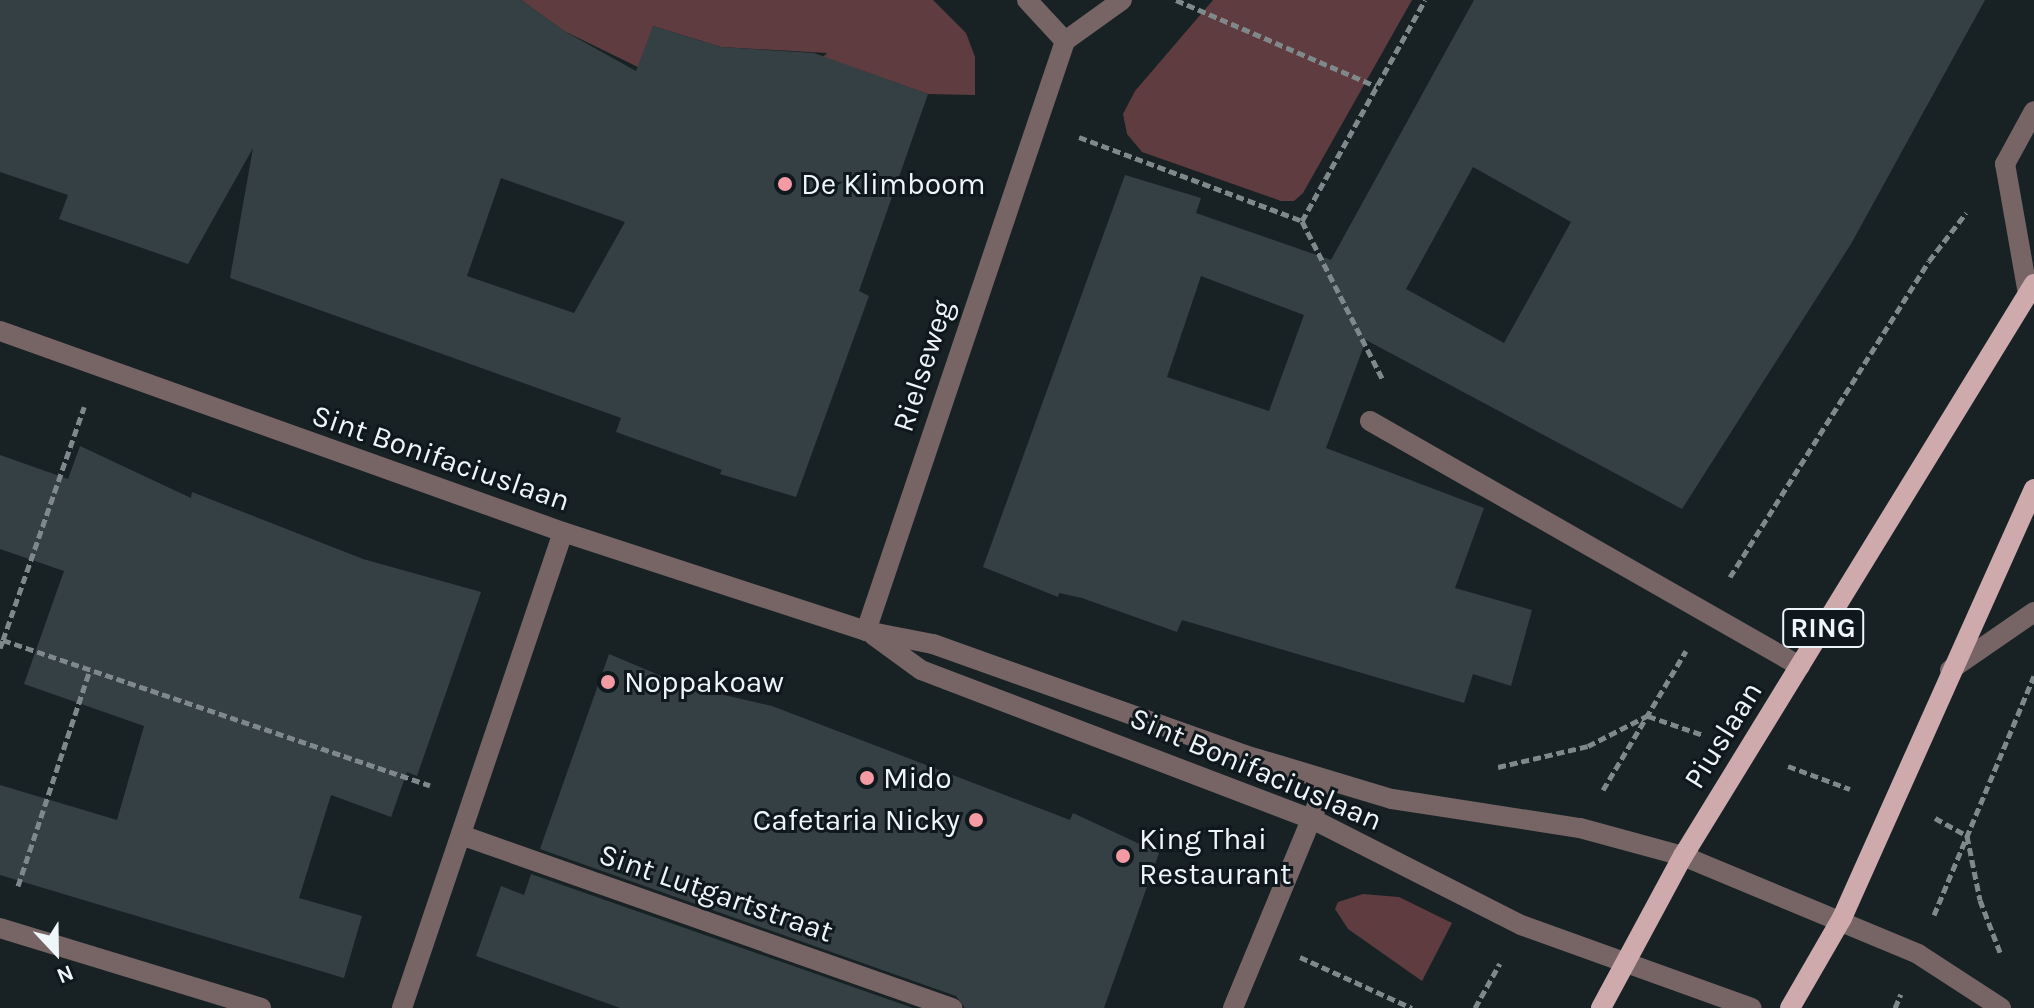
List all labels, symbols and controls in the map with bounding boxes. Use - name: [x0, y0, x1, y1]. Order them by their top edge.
- place label: De Klimboom: [801, 166, 986, 202]
- marker: De Klimboom: [776, 175, 794, 193]
- street label: Rielseweg: [885, 296, 961, 436]
- street label: Sint Bonifaciuslaan: [307, 397, 575, 519]
- road number: RING: [1781, 604, 1865, 652]
- place label: Noppakoaw: [624, 664, 784, 700]
- marker: Noppakoaw: [599, 673, 617, 691]
- street label: Piuslaan: [1676, 675, 1770, 795]
- street label: Sint Bonifaciuslaan: [1125, 700, 1387, 838]
- place label: Mido: [883, 760, 952, 796]
- marker: Mido: [858, 769, 876, 787]
- place label: Cafetaria Nicky: [753, 802, 960, 838]
- marker: Cafetaria Nicky: [967, 811, 985, 829]
- place label: King Thai Restaurant: [1139, 821, 1291, 892]
- street label: Sint Lutgartstraat: [594, 836, 838, 950]
- marker: King Thai Restaurant: [1114, 847, 1132, 865]
- north arrow: [16, 912, 96, 992]
- text: N: [53, 959, 77, 989]

